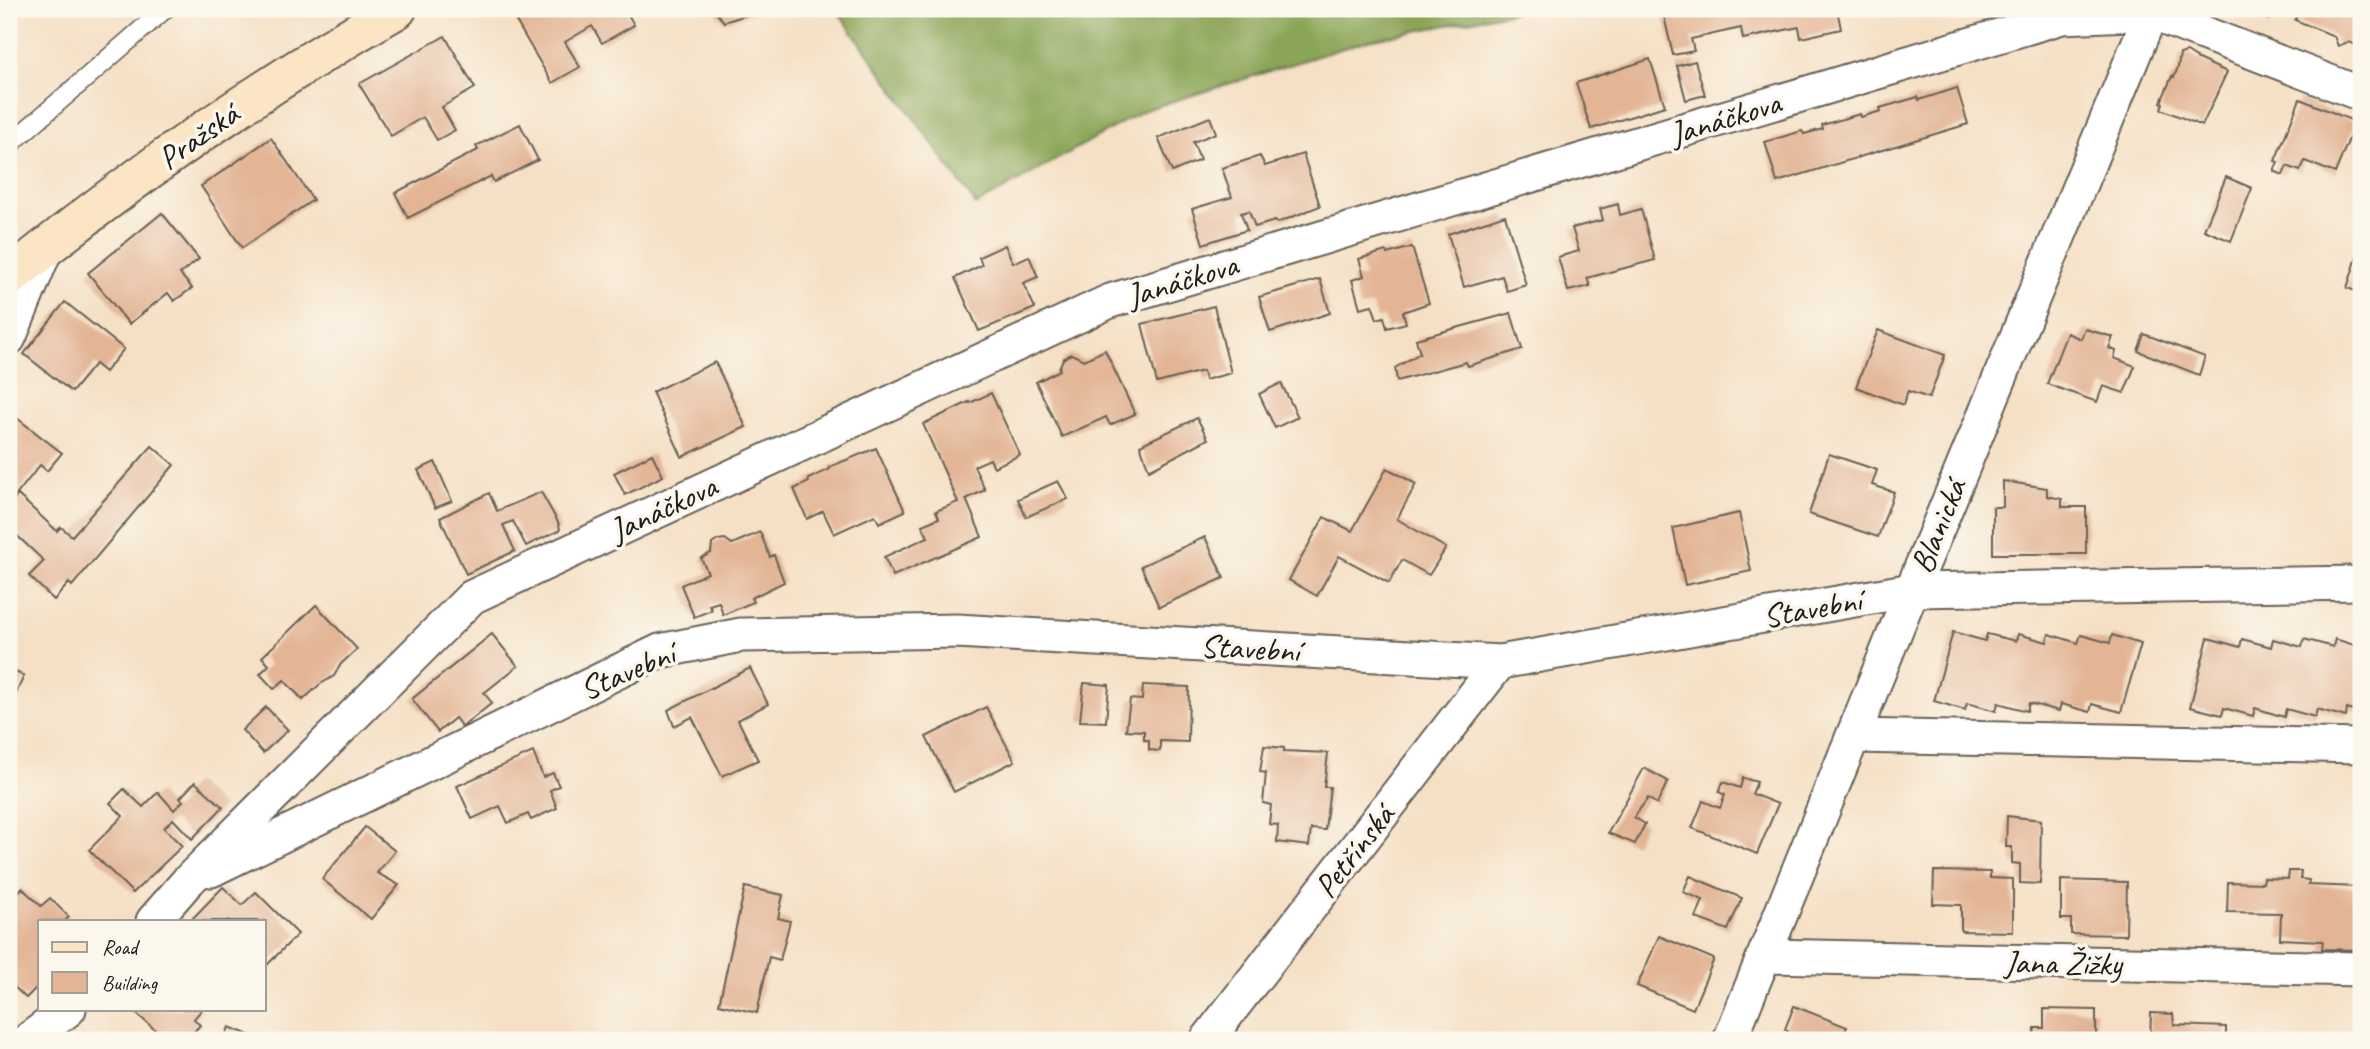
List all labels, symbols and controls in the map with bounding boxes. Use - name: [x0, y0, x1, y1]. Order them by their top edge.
- street label: Janáčkova: [1663, 81, 1787, 155]
- street label: Pražská: [149, 91, 250, 179]
- street label: Janáčkova: [1120, 243, 1244, 317]
- street label: Janáčkova: [601, 464, 725, 552]
- street label: Blanická: [1900, 470, 1977, 579]
- street label: Stavební: [1760, 578, 1871, 637]
- street label: Stavební: [1199, 624, 1307, 672]
- street label: Stavební: [573, 630, 687, 710]
- street label: Petřínská: [1305, 793, 1406, 906]
- legend: [38, 920, 266, 1010]
- text: Road: [102, 934, 141, 960]
- street label: Jana Žižky: [2002, 941, 2125, 985]
- text: Building: [102, 970, 159, 996]

